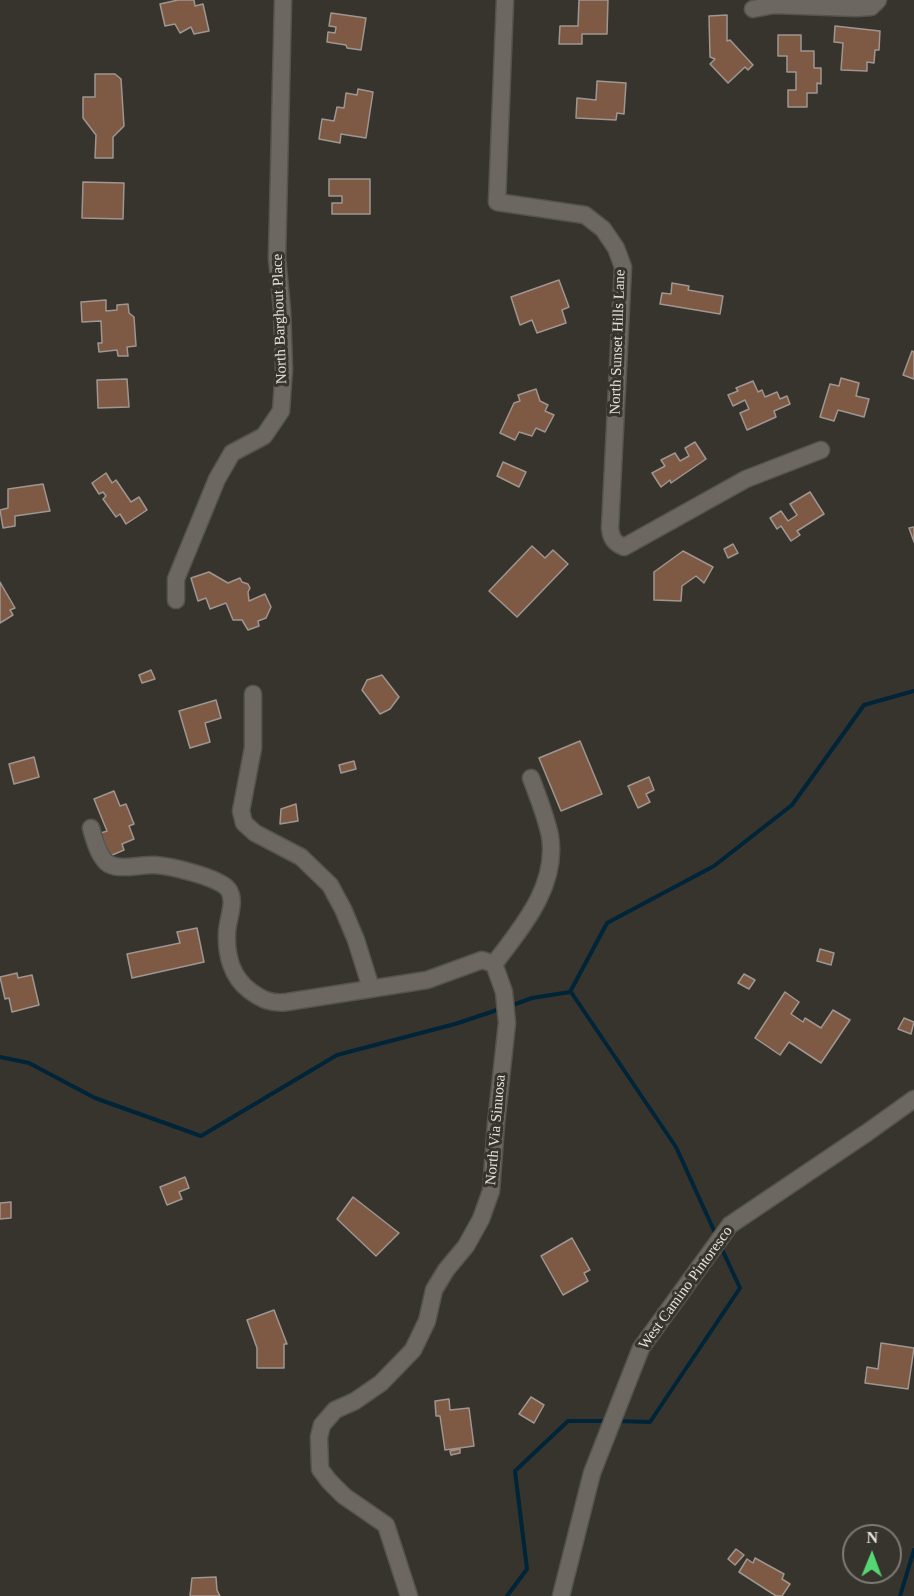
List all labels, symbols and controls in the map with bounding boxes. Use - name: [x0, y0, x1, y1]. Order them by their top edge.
- street label: North Barghout Place: [269, 253, 291, 385]
- street label: North Sunset Hills Lane: [606, 269, 630, 415]
- street label: North Via Sinuosa: [482, 1074, 510, 1186]
- street label: West Camino Pintoresco: [635, 1223, 737, 1353]
- north arrow: [842, 1524, 902, 1584]
- text: N: [866, 1529, 878, 1546]

